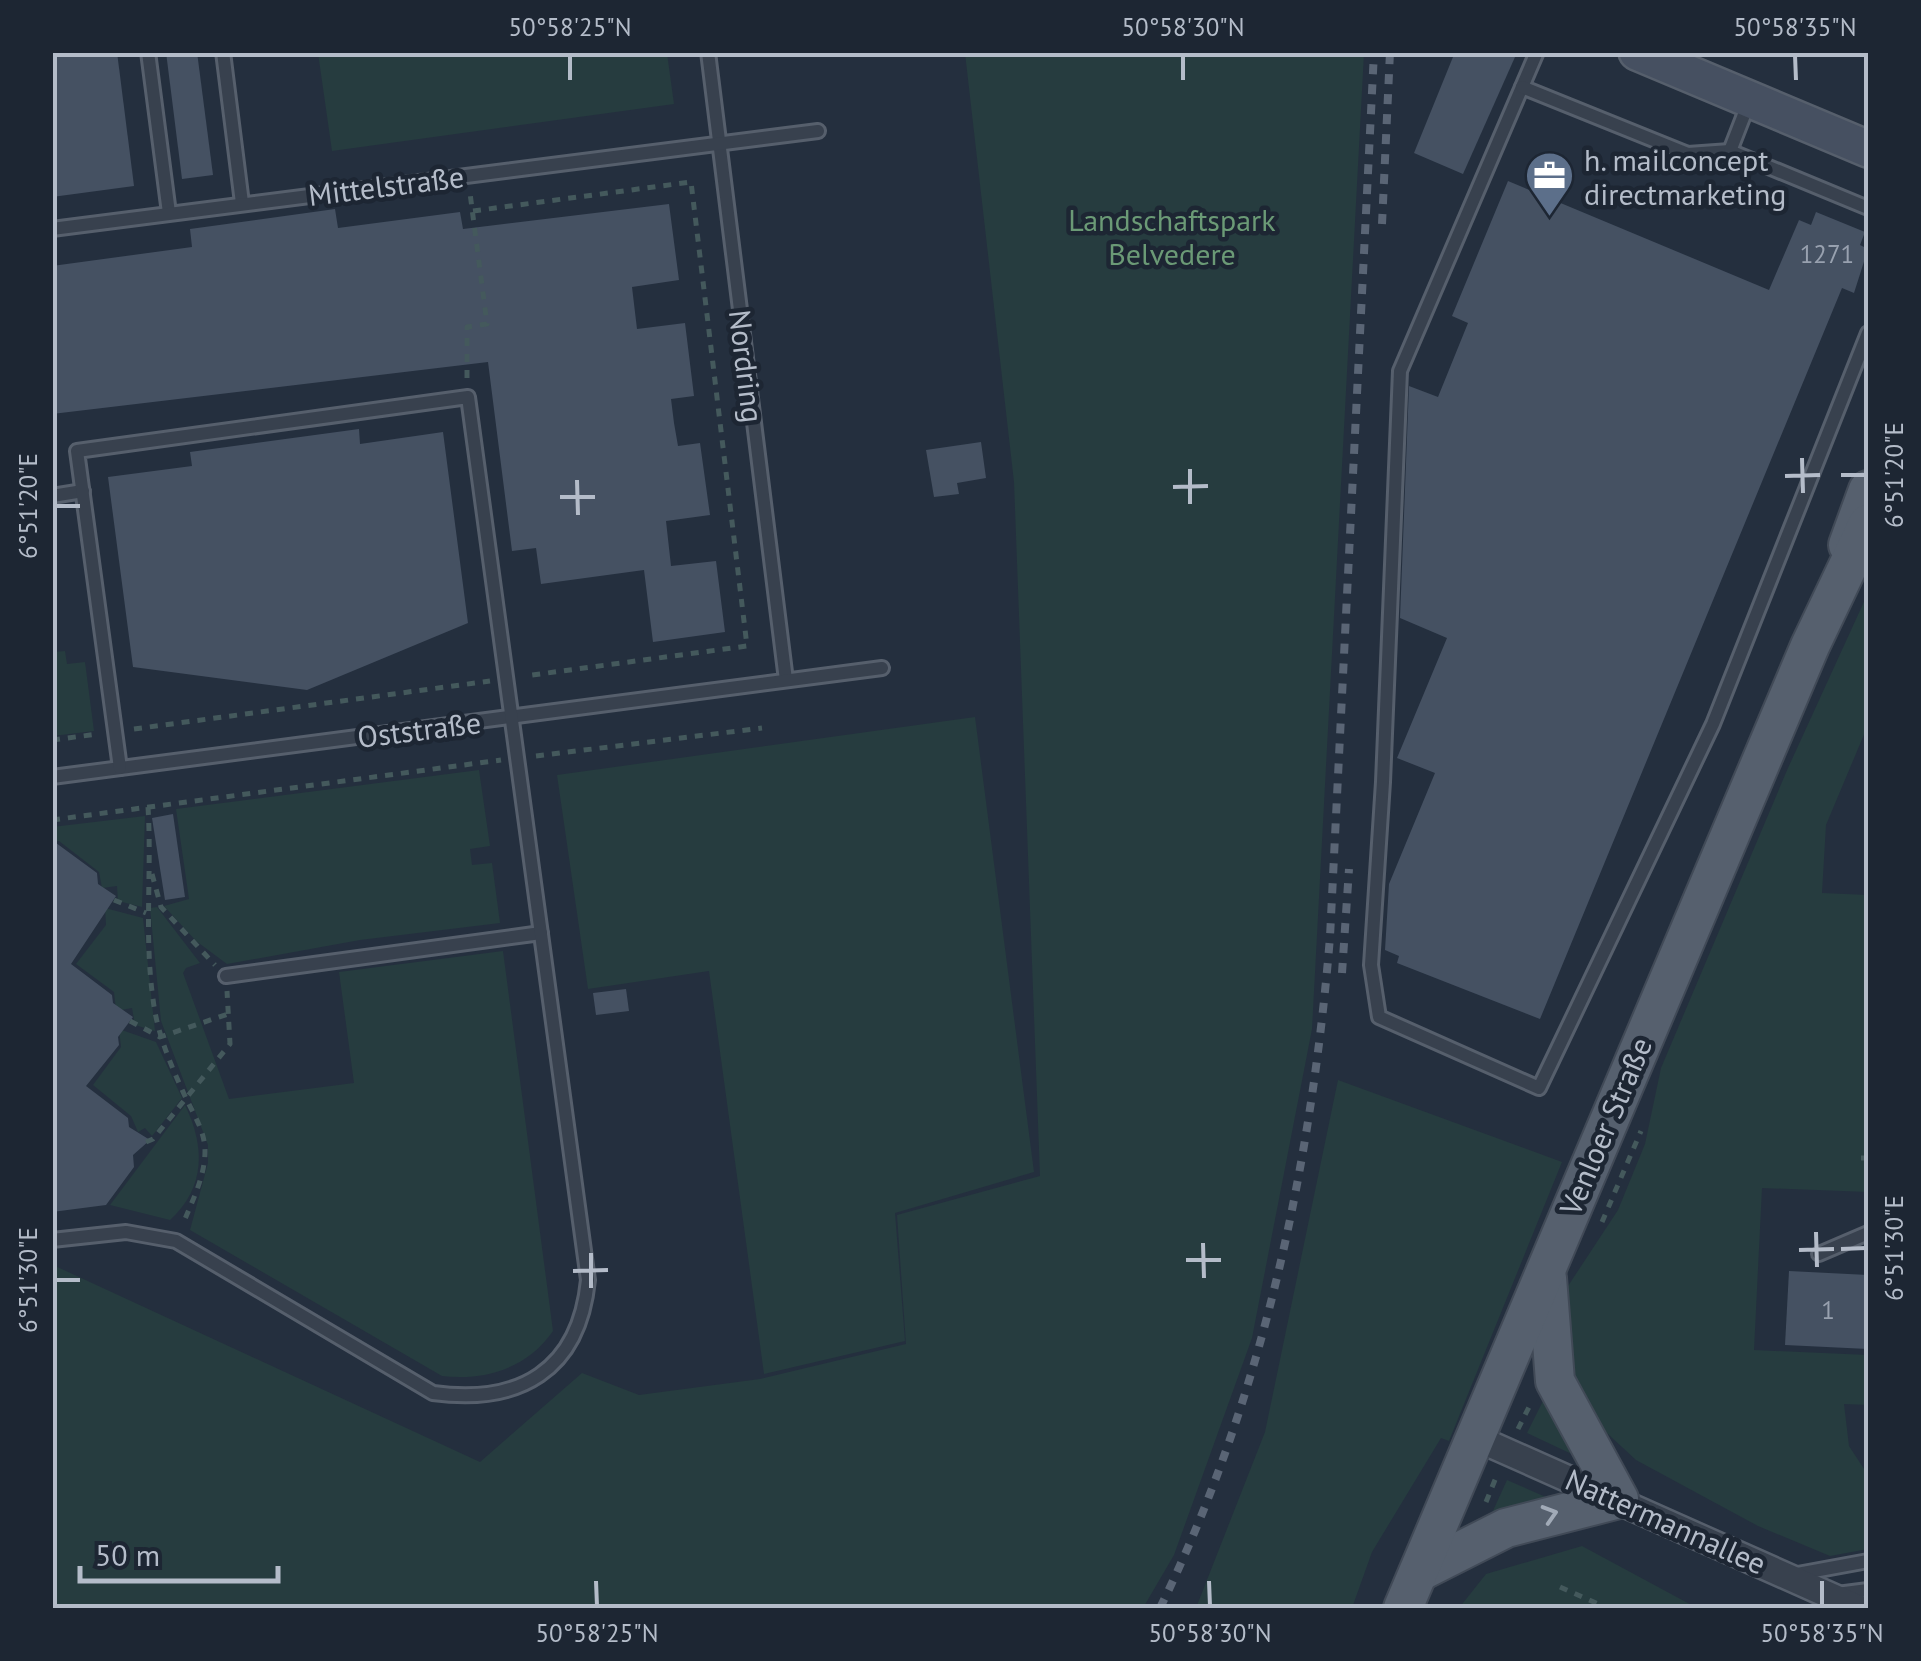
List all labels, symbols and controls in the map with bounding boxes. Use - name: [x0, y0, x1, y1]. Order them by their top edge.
- text: 50°58'25"N: [508, 11, 632, 43]
- text: 50°58'30"N: [1121, 11, 1245, 43]
- text: 50°58'35"N: [1733, 11, 1857, 43]
- place label: h. mailconcept directmarketing: [1584, 140, 1786, 213]
- office icon: h. mailconcept directmarketing: [1523, 150, 1575, 218]
- street label: Mittelstraße: [306, 156, 466, 214]
- park label: Landschaftspark Belvedere: [1068, 200, 1276, 273]
- house number: 1271: [1800, 238, 1854, 270]
- street label: Nordring: [721, 307, 773, 425]
- text: 6°51'20"E: [1878, 422, 1910, 528]
- text: 6°51'20"E: [12, 453, 44, 559]
- street label: Oststraße: [355, 702, 483, 756]
- street label: Venloer Straße: [1550, 1031, 1660, 1222]
- text: 6°51'30"E: [1878, 1195, 1910, 1301]
- text: 6°51'30"E: [12, 1227, 44, 1333]
- house number: 1: [1821, 1294, 1835, 1326]
- street label: Nattermannallee: [1560, 1459, 1772, 1583]
- one-way arrow: [1541, 1505, 1558, 1526]
- scale bar: [80, 1521, 278, 1583]
- text: 50 m: [95, 1535, 160, 1574]
- text: 50°58'25"N: [535, 1617, 659, 1649]
- text: 50°58'30"N: [1148, 1617, 1272, 1649]
- text: 50°58'35"N: [1760, 1617, 1884, 1649]

